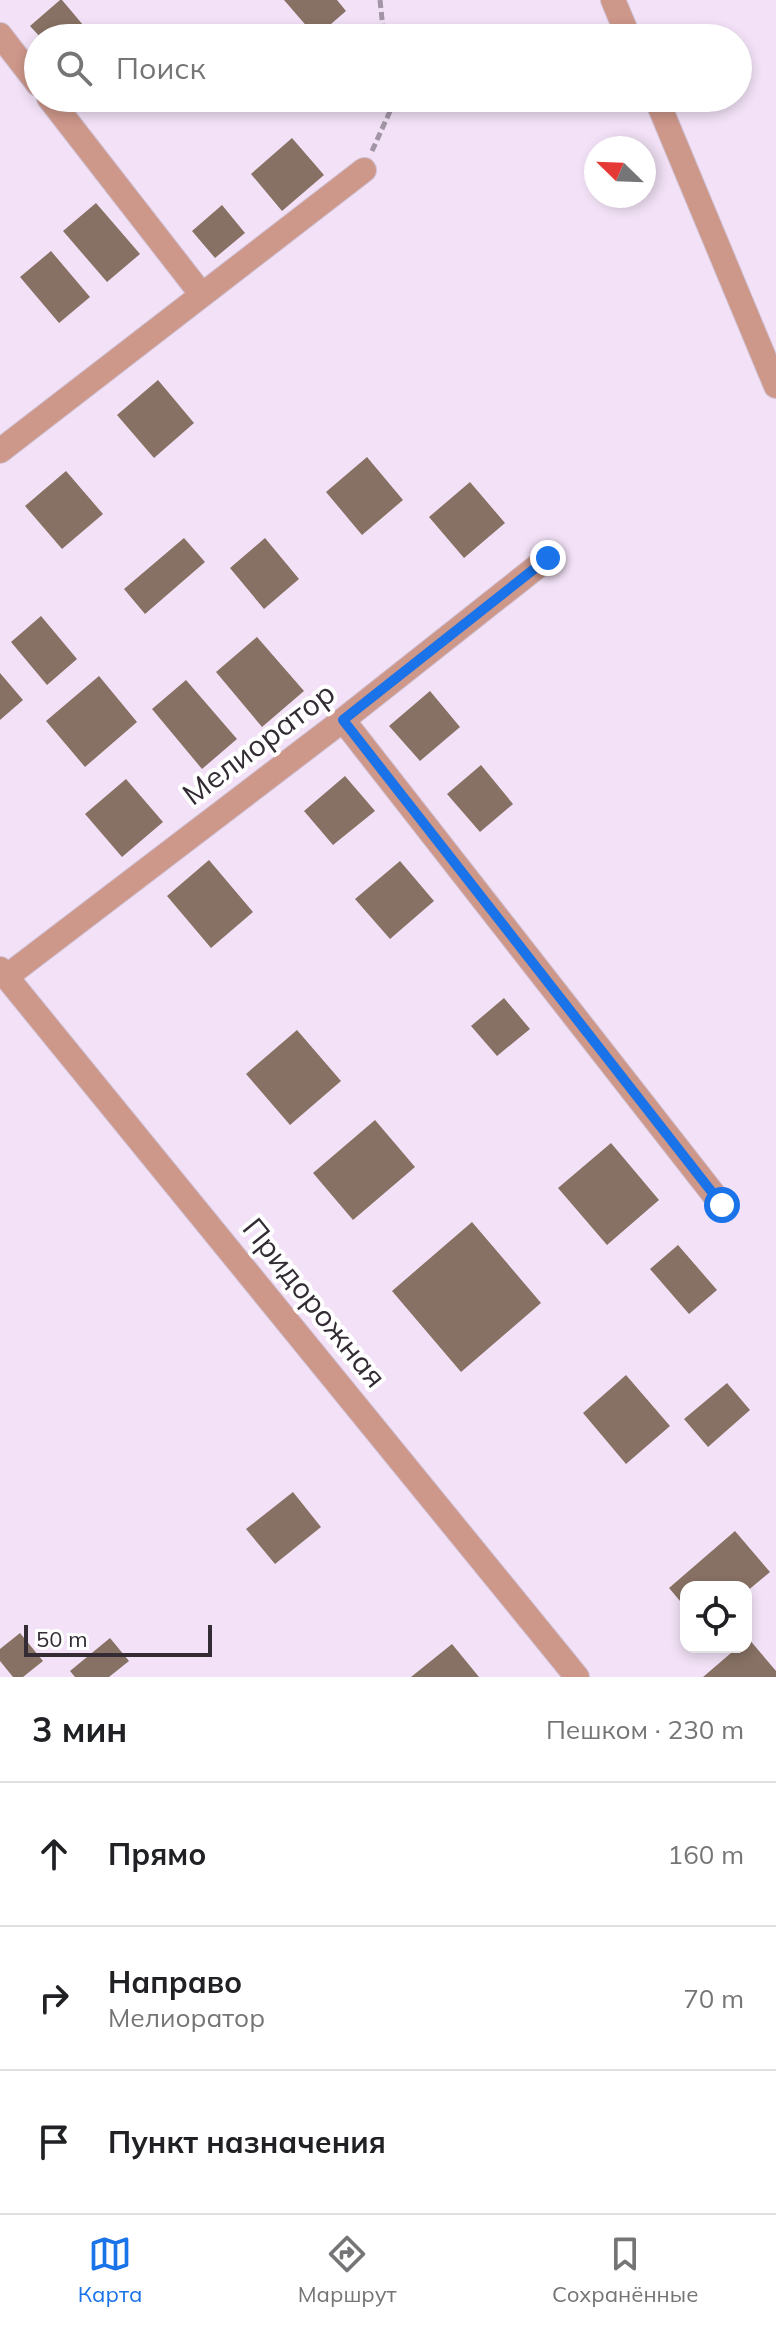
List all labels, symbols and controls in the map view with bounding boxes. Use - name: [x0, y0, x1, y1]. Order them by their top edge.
- search box: [24, 24, 752, 112]
- icon: search: [52, 46, 96, 90]
- text: Поиск: [116, 49, 206, 87]
- north arrow: [584, 136, 656, 208]
- route end: [530, 540, 566, 576]
- street label: Мелиоратор: [175, 674, 342, 813]
- route start: [704, 1187, 740, 1223]
- street label: Придорожная: [235, 1210, 395, 1395]
- map controls: [680, 1581, 752, 1653]
- button: locate: [680, 1581, 752, 1653]
- scale bar: [24, 1621, 212, 1657]
- text: 50 m: [36, 1625, 87, 1653]
- text: 3 мин: [32, 1708, 127, 1751]
- text: Пешком · 230 m: [546, 1713, 744, 1746]
- icon: ahead: [32, 1832, 76, 1876]
- text: Прямо: [108, 1835, 206, 1873]
- text: 160 m: [668, 1838, 744, 1871]
- text: Направо: [108, 1963, 242, 2001]
- icon: right: [32, 1976, 76, 2020]
- text: 70 m: [683, 1982, 744, 2015]
- text: Мелиоратор: [108, 2001, 265, 2034]
- icon: arrive: [32, 2120, 76, 2164]
- text: Пункт назначения: [108, 2123, 386, 2161]
- tab: Карта: [78, 2232, 142, 2308]
- tab: Маршрут: [298, 2232, 397, 2308]
- tab: Сохранённые: [552, 2232, 698, 2308]

